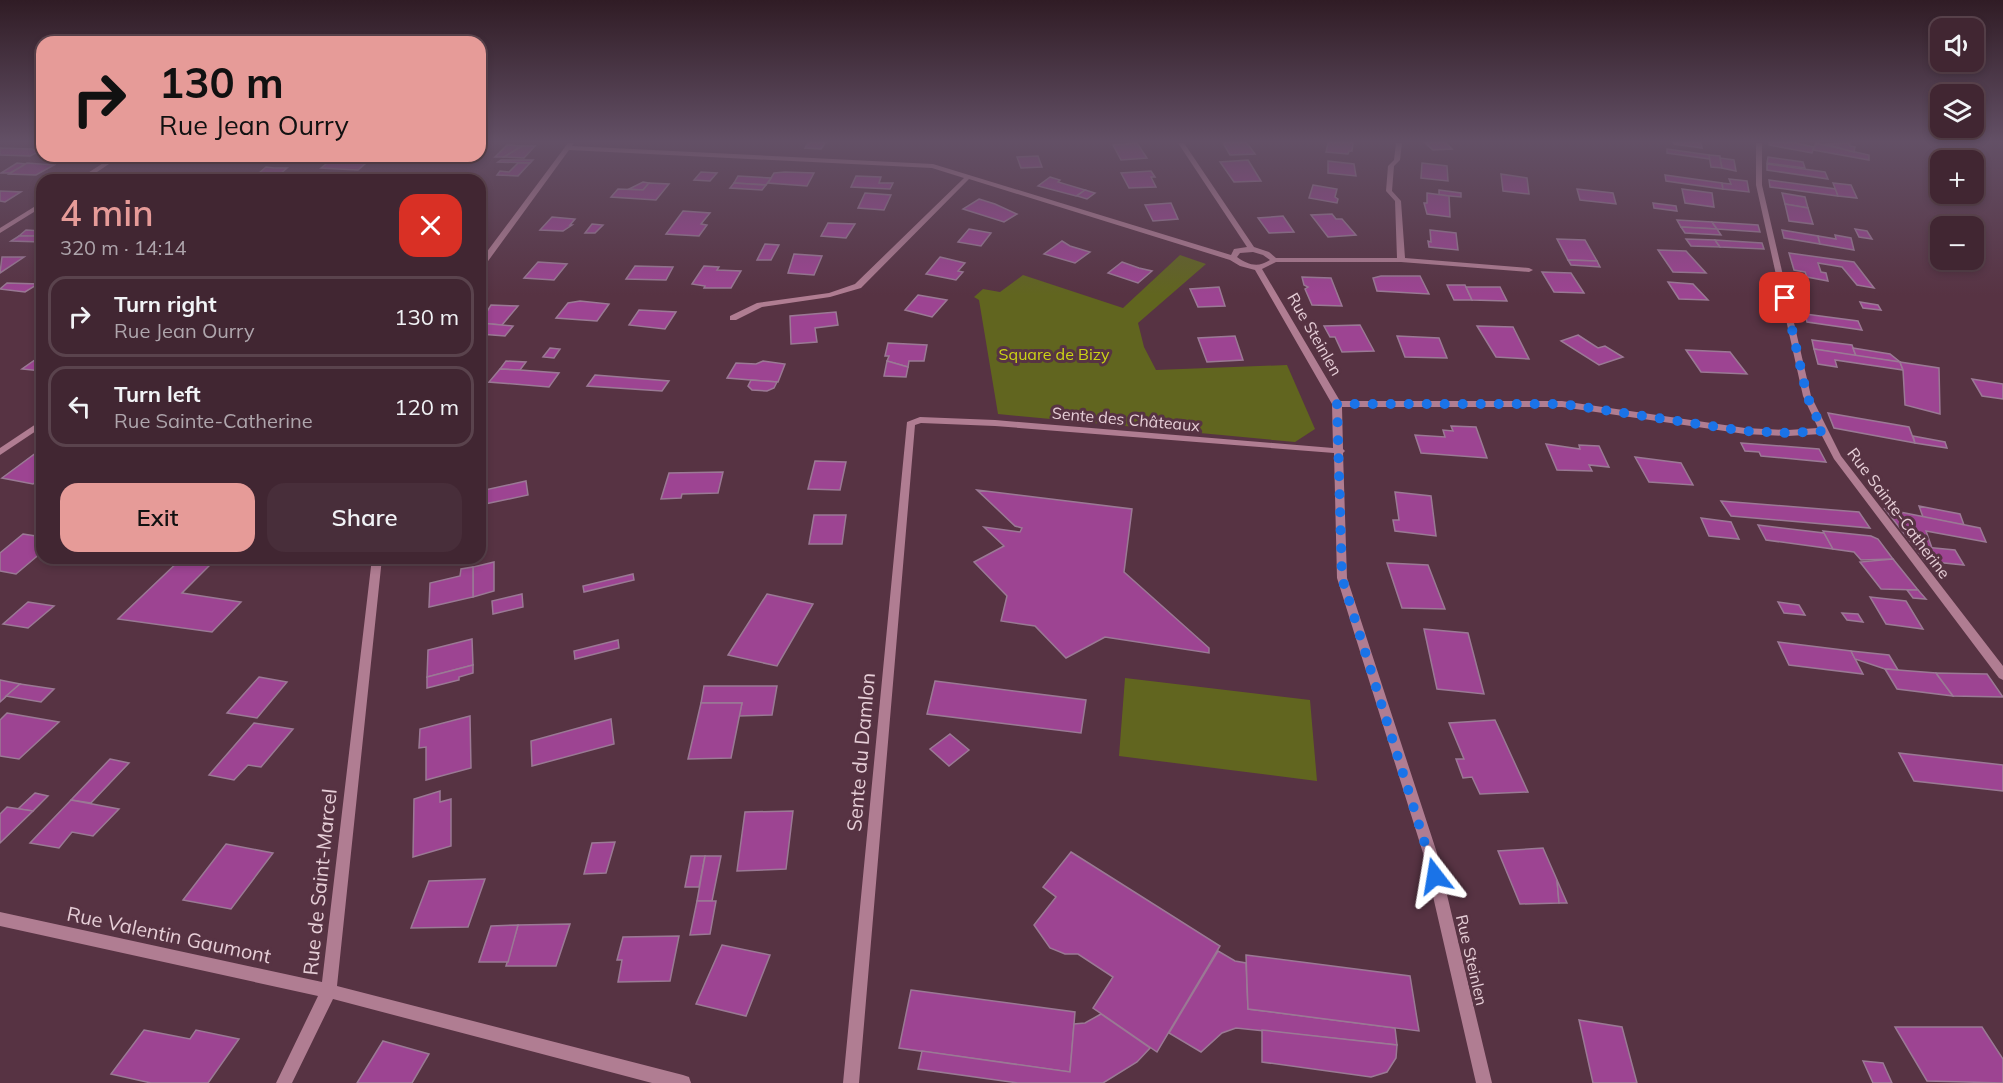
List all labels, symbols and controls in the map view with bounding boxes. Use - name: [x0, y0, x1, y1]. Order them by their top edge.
- map controls: [1930, 18, 1984, 270]
- button: sound: [1930, 18, 1984, 72]
- text: 130 m: [159, 56, 284, 109]
- icon: right: [60, 60, 138, 138]
- button: layers: [1930, 84, 1984, 138]
- text: Rue Jean Ourry: [159, 108, 349, 142]
- button: +: [1930, 150, 1984, 204]
- text: 4 min: [60, 190, 154, 235]
- button: close: [399, 194, 462, 257]
- button: −: [1930, 216, 1984, 270]
- text: 320 m · 14:14: [60, 235, 186, 260]
- pin: [1759, 272, 1810, 323]
- icon: arrive: [1768, 281, 1801, 314]
- street label: Rue Steinlen: [1283, 289, 1347, 379]
- text: Turn right: [114, 290, 217, 318]
- icon: right: [63, 300, 96, 333]
- text: 130 m: [394, 303, 459, 331]
- text: Rue Jean Ourry: [114, 318, 255, 343]
- park label: Square de Bizy: [999, 344, 1110, 364]
- text: Turn left: [114, 380, 201, 408]
- icon: left: [63, 390, 96, 423]
- text: 120 m: [394, 393, 459, 421]
- street label: Sente des Châteaux: [1051, 403, 1201, 435]
- text: Rue Sainte-Catherine: [114, 408, 313, 433]
- street label: Rue Sainte-Catherine: [1843, 444, 1955, 582]
- button: Exit: [60, 483, 255, 552]
- button: Share: [267, 483, 462, 552]
- street label: Sente du Damlon: [841, 672, 880, 832]
- street label: Rue de Saint-Marcel: [297, 787, 342, 976]
- position arrow: [1403, 844, 1467, 908]
- street label: Rue Valentin Gaumont: [65, 901, 274, 968]
- street label: Rue Steinlen: [1452, 913, 1492, 1007]

